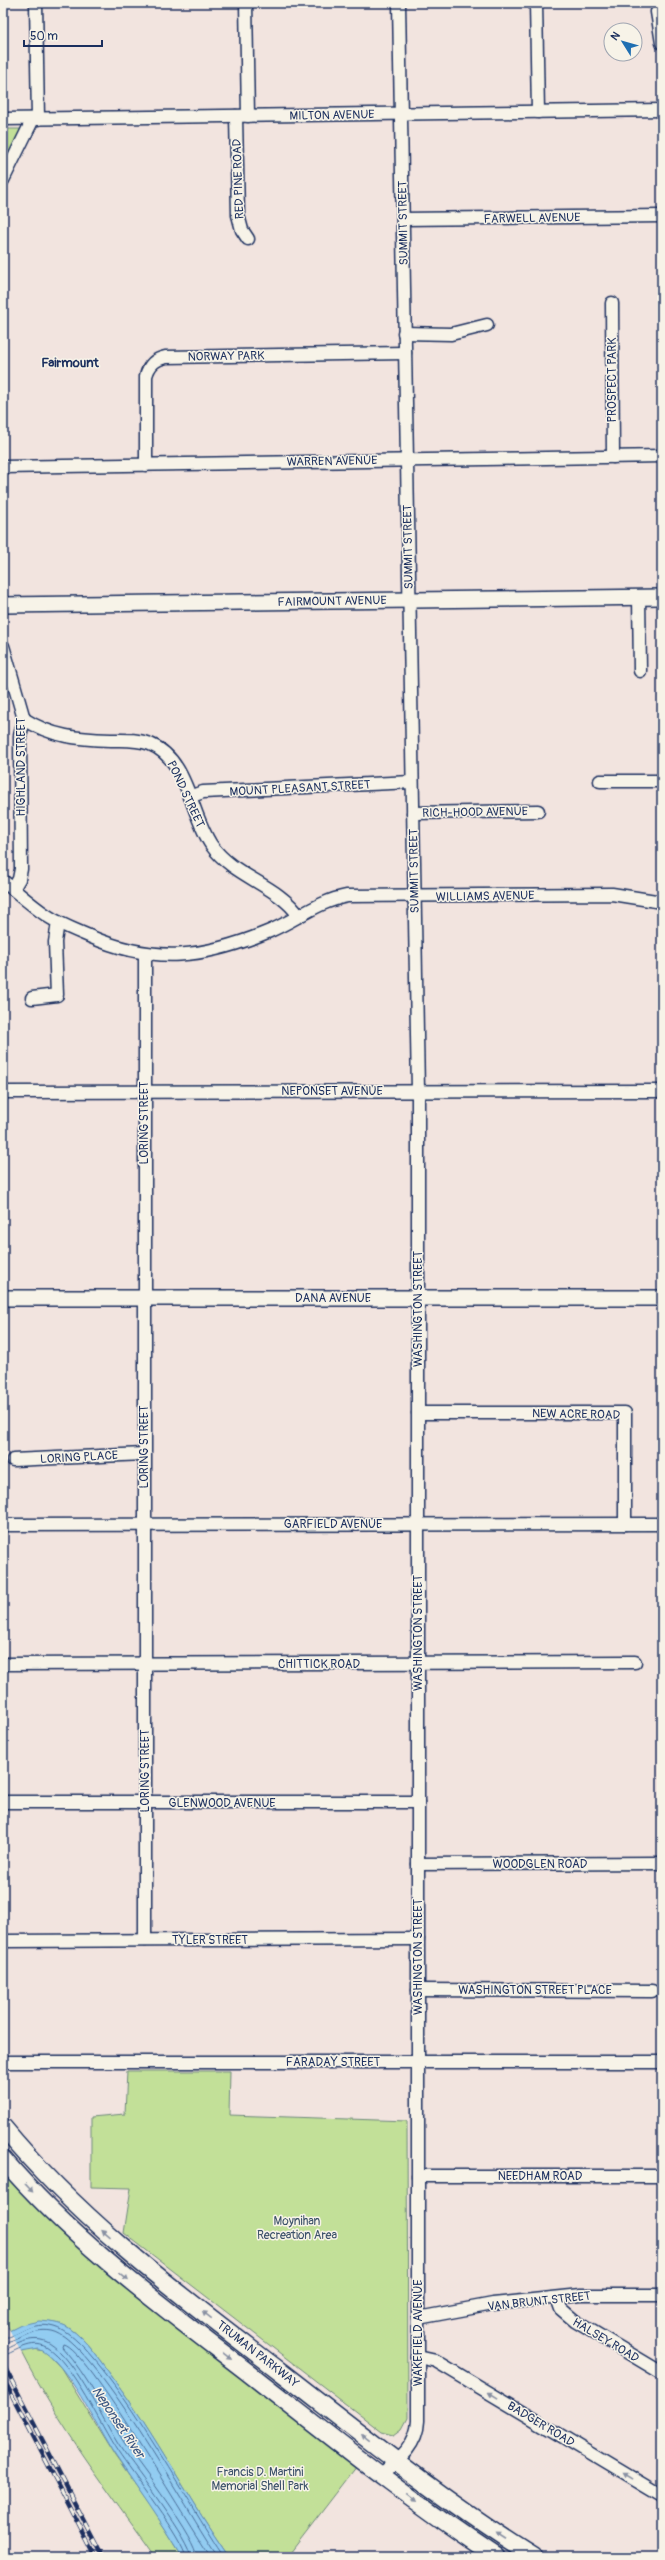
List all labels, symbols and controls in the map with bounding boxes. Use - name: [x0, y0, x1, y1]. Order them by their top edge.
- scale bar: [24, 22, 102, 48]
- north arrow: [603, 22, 643, 62]
- text: 50 m: [30, 29, 58, 44]
- text: N: [608, 29, 623, 43]
- street label: MILTON AVENUE: [289, 107, 375, 124]
- street label: RED PINE ROAD: [230, 138, 247, 219]
- street label: SUMMIT STREET: [395, 180, 412, 265]
- street label: FARWELL AVENUE: [483, 210, 581, 227]
- street label: PROSPECT PARK: [605, 338, 620, 423]
- street label: NORWAY PARK: [187, 348, 265, 365]
- district label: Fairmount: [41, 355, 100, 371]
- street label: WARREN AVENUE: [287, 453, 377, 470]
- street label: SUMMIT STREET: [400, 504, 417, 589]
- street label: FAIRMOUNT AVENUE: [277, 593, 387, 610]
- street label: HIGHLAND STREET: [14, 717, 29, 816]
- street label: POND STREET: [163, 758, 208, 830]
- street label: MOUNT PLEASANT STREET: [229, 777, 371, 800]
- street label: RICH-HOOD AVENUE: [422, 804, 528, 821]
- street label: SUMMIT STREET: [406, 828, 423, 913]
- street label: WILLIAMS AVENUE: [435, 888, 535, 905]
- street label: LORING STREET: [137, 1081, 152, 1165]
- street label: NEPONSET AVENUE: [281, 1084, 383, 1099]
- street label: WASHINGTON STREET: [411, 1251, 426, 1367]
- street label: DANA AVENUE: [295, 1291, 371, 1306]
- street label: LORING STREET: [137, 1405, 152, 1489]
- street label: NEW ACRE ROAD: [532, 1406, 621, 1423]
- street label: LORING PLACE: [40, 1448, 118, 1467]
- street label: GARFIELD AVENUE: [284, 1517, 382, 1532]
- street label: WASHINGTON STREET: [411, 1575, 426, 1691]
- street label: CHITTICK ROAD: [278, 1657, 361, 1672]
- street label: LORING STREET: [138, 1729, 153, 1813]
- street label: GLENWOOD AVENUE: [168, 1796, 276, 1811]
- street label: WOODGLEN ROAD: [493, 1857, 588, 1872]
- street label: WASHINGTON STREET: [411, 1899, 426, 2015]
- street label: TYLER STREET: [172, 1933, 248, 1948]
- street label: WASHINGTON STREET PLACE: [458, 1983, 612, 1998]
- street label: FARADAY STREET: [286, 2055, 381, 2070]
- street label: NEEDHAM ROAD: [498, 2169, 583, 2184]
- one-way arrow: [24, 2183, 34, 2193]
- park label: Moynihan Recreation Area: [257, 2214, 337, 2243]
- one-way arrow: [100, 2230, 111, 2239]
- one-way arrow: [119, 2272, 129, 2281]
- street label: WAKEFIELD AVENUE: [411, 2280, 426, 2386]
- street label: VAN BRUNT STREET: [487, 2289, 592, 2314]
- one-way arrow: [202, 2311, 213, 2320]
- street label: HALSEY ROAD: [570, 2315, 642, 2366]
- street label: TRUMAN PARKWAY: [214, 2318, 302, 2391]
- one-way arrow: [221, 2352, 232, 2360]
- water label: Neponset River: [88, 2384, 149, 2463]
- one-way arrow: [488, 2391, 498, 2399]
- street label: BADGER ROAD: [504, 2398, 577, 2451]
- one-way arrow: [360, 2433, 371, 2442]
- park label: Francis D. Martini Memorial Shell Park: [212, 2465, 308, 2494]
- one-way arrow: [623, 2472, 634, 2479]
- one-way arrow: [406, 2494, 417, 2503]
- one-way arrow: [496, 2532, 506, 2540]

